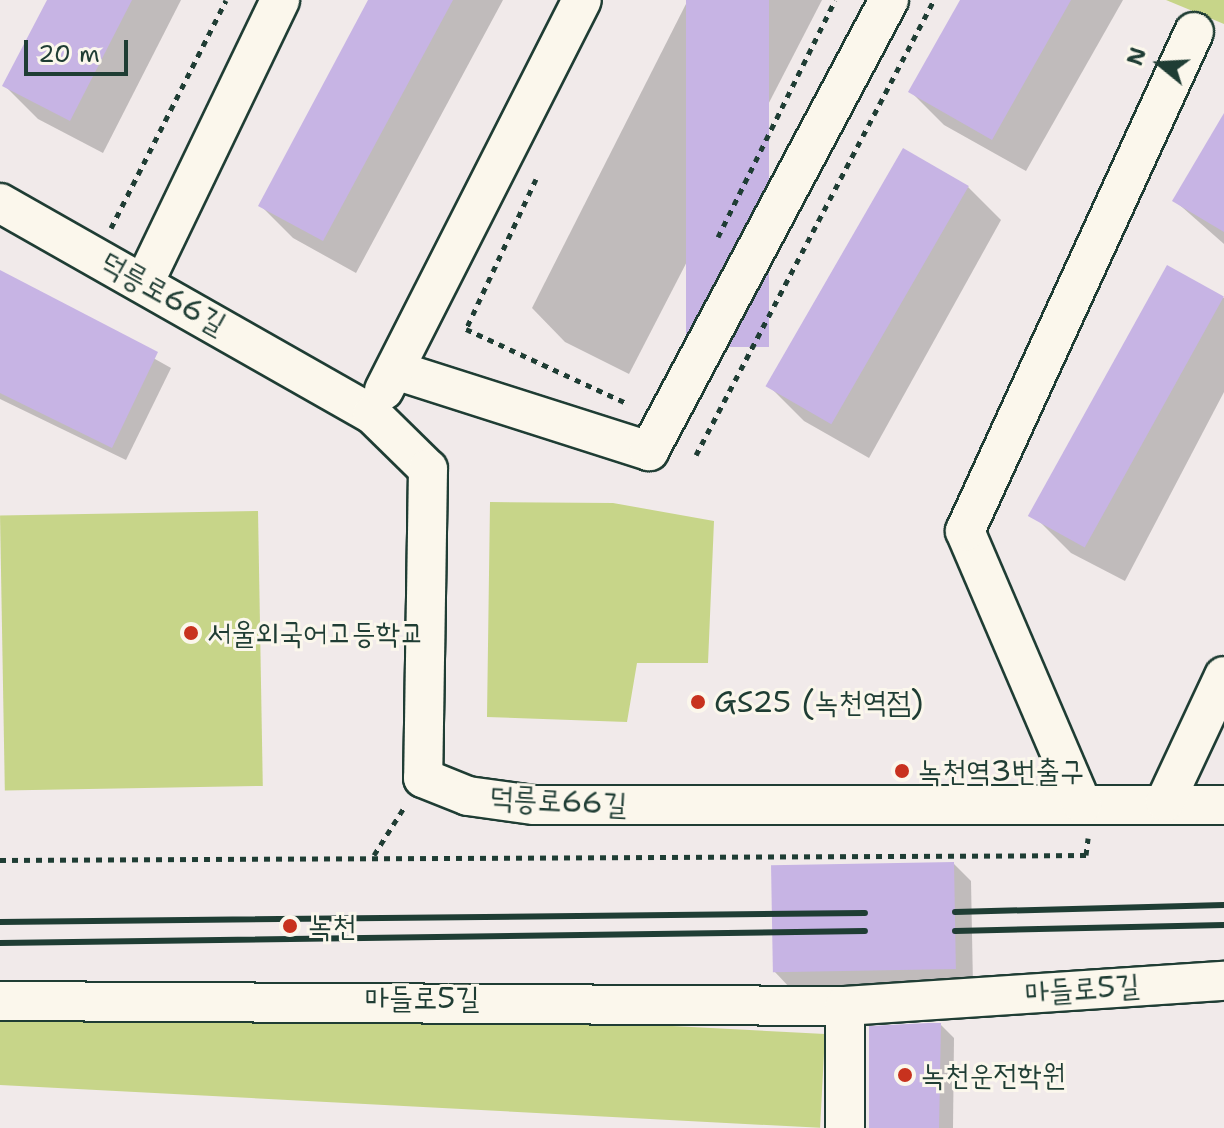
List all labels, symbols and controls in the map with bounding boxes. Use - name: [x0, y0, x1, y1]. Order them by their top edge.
- scale bar: [28, 24, 132, 74]
- north arrow: [1120, 24, 1200, 104]
- text: 20 m: [38, 38, 100, 70]
- text: N: [1120, 44, 1153, 69]
- street label: 덕릉로66길: [94, 244, 232, 342]
- place label: 서울외국어고등학교: [207, 615, 424, 651]
- marker: 서울외국어고등학교: [182, 624, 200, 642]
- place label: GS25 (녹천역점): [714, 684, 923, 720]
- marker: GS25 (녹천역점): [689, 693, 707, 711]
- place label: 녹천역3번출구: [918, 753, 1084, 789]
- marker: 녹천역3번출구: [893, 762, 911, 780]
- street label: 덕릉로66길: [488, 779, 628, 823]
- place label: 녹천: [308, 908, 356, 944]
- marker: 녹천: [279, 915, 301, 937]
- street label: 마들로5길: [1023, 967, 1141, 1011]
- street label: 마들로5길: [365, 980, 479, 1016]
- place label: 녹천운전학원: [921, 1057, 1066, 1093]
- marker: 녹천운전학원: [896, 1066, 914, 1084]

